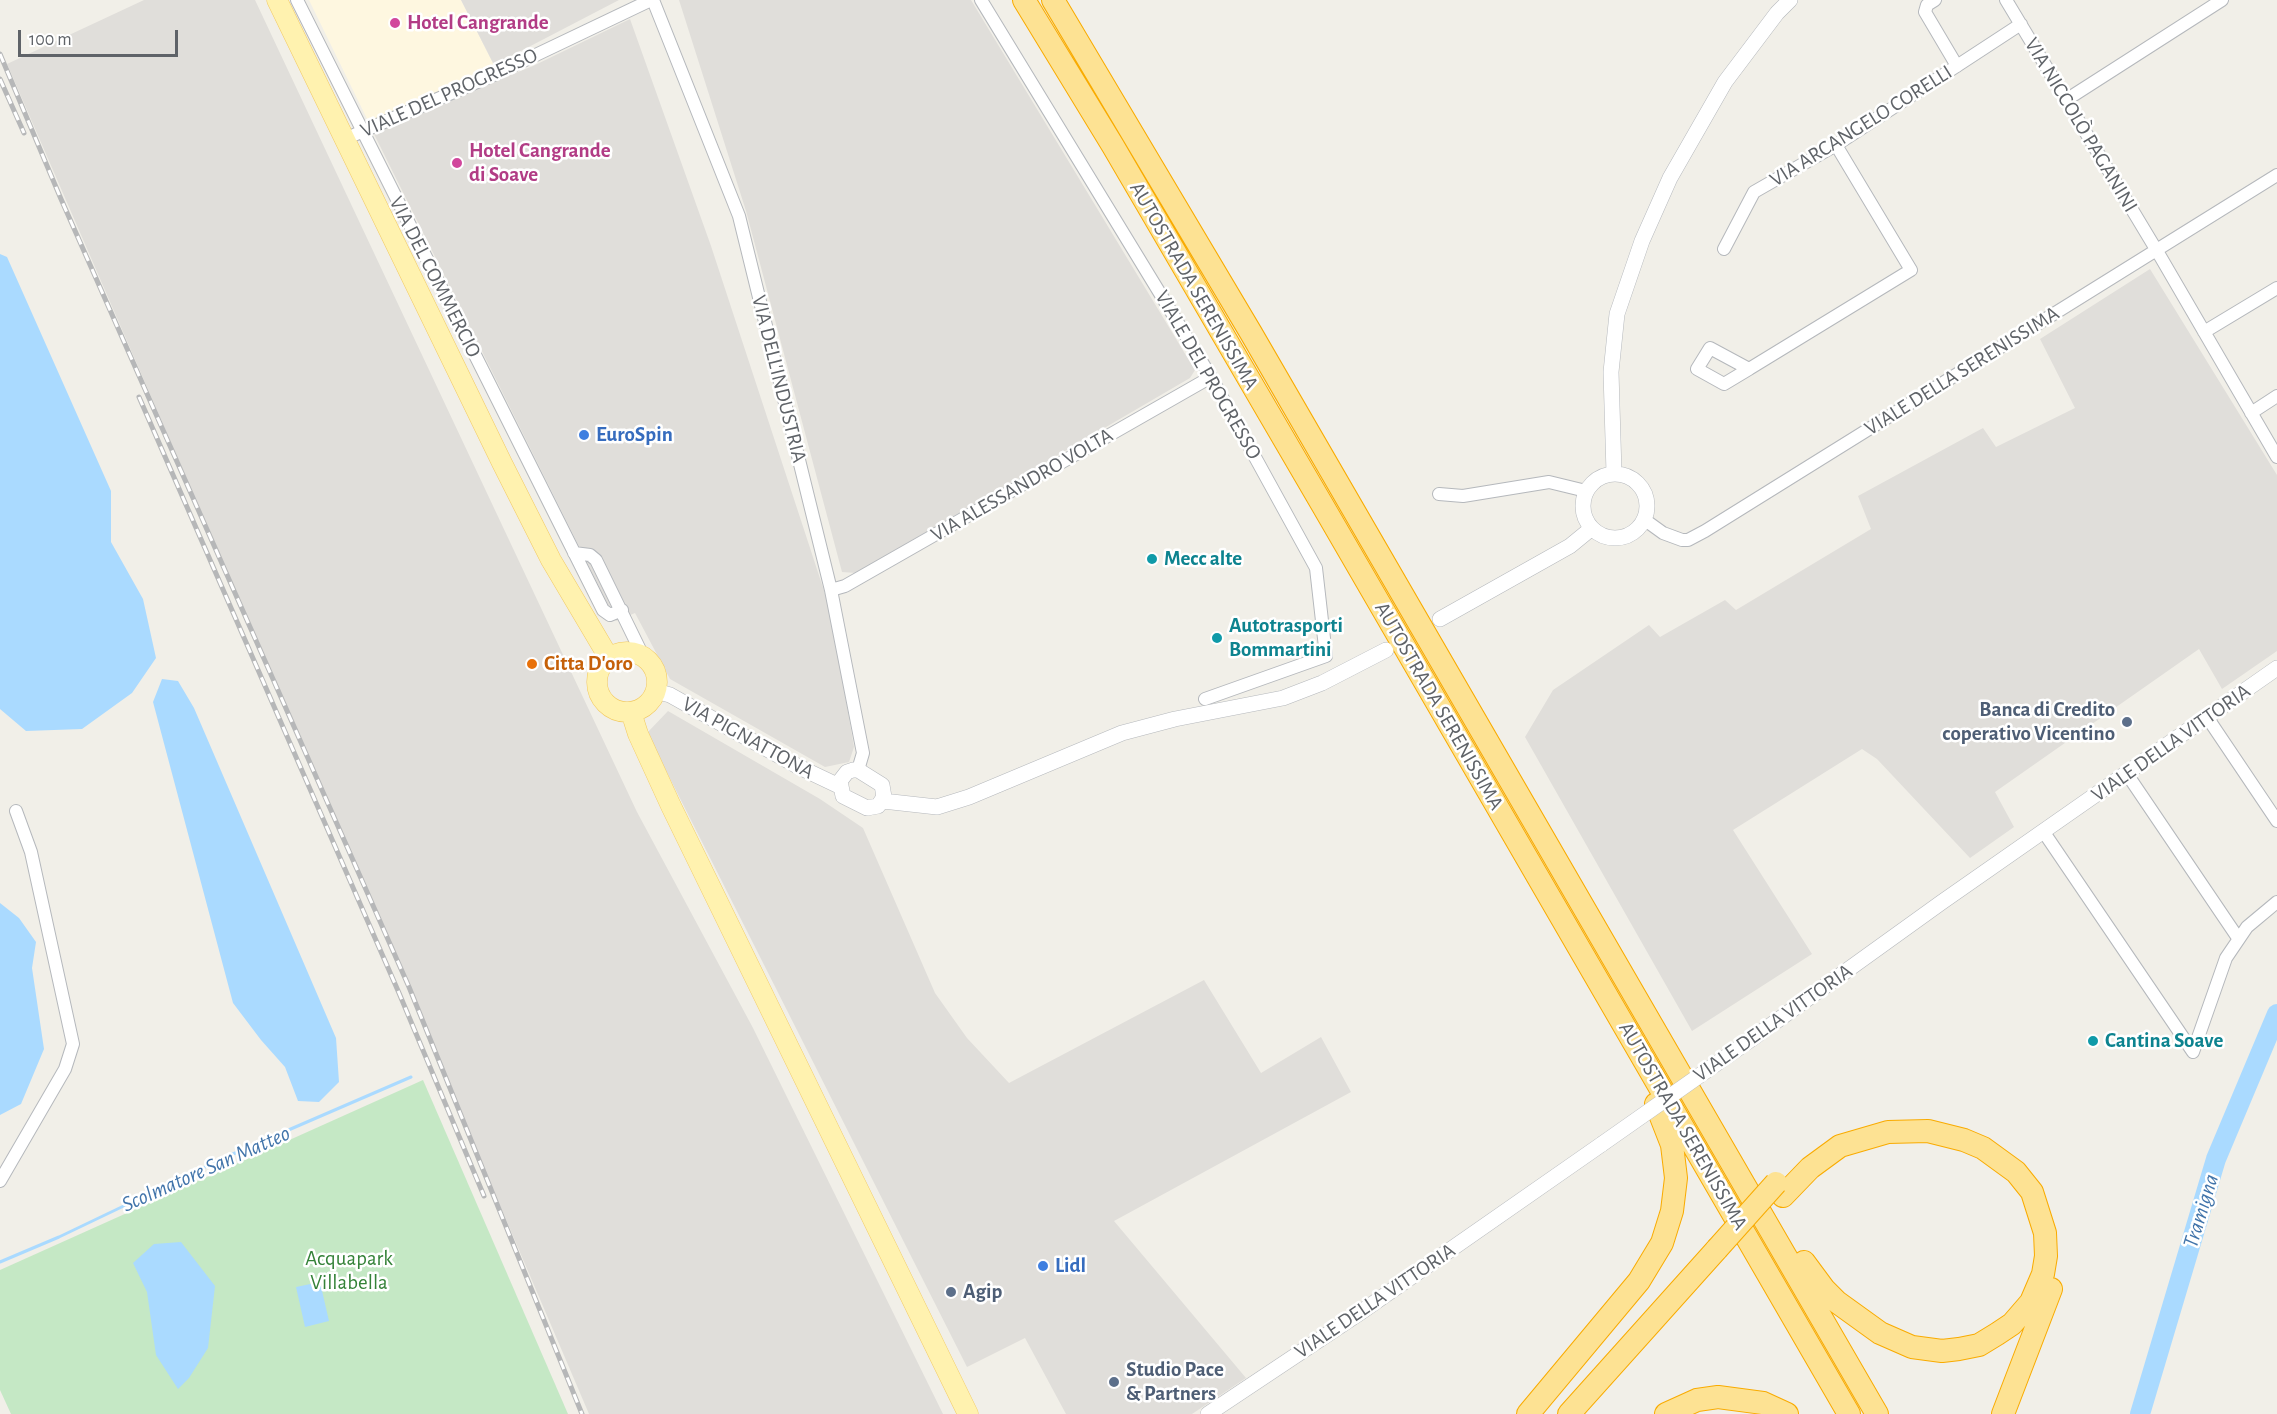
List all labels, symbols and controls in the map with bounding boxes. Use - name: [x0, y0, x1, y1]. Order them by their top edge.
- place label: Hotel Cangrande: [407, 10, 549, 36]
- marker: Hotel Cangrande: [388, 16, 402, 30]
- scale bar: [21, 18, 182, 56]
- text: 100 m: [29, 31, 72, 49]
- street label: VIA NICCOLÒ PAGANINI: [2019, 33, 2143, 217]
- street label: VIALE DEL PROGRESSO: [357, 43, 541, 143]
- street label: VIA ARCANGELO CORELLI: [1765, 60, 1957, 192]
- place label: Hotel Cangrande di Soave: [469, 138, 611, 188]
- marker: Hotel Cangrande di Soave: [450, 156, 464, 170]
- street label: AUTOSTRADA SERENISSIMA: [1124, 177, 1264, 395]
- street label: VIA DEL COMMERCIO: [383, 192, 487, 362]
- street label: VIALE DEL PROGRESSO: [1149, 286, 1267, 464]
- street label: VIA DELL'INDUSTRIA: [746, 293, 812, 465]
- street label: VIALE DELLA SERENISSIMA: [1860, 301, 2064, 441]
- place label: EuroSpin: [596, 422, 673, 448]
- street label: VIA ALESSANDRO VOLTA: [926, 423, 1118, 547]
- marker: EuroSpin: [577, 428, 591, 442]
- place label: Mecc alte: [1164, 546, 1242, 572]
- marker: Mecc alte: [1145, 552, 1159, 566]
- street label: AUTOSTRADA SERENISSIMA: [1369, 597, 1509, 815]
- place label: Autotrasporti Bommartini: [1229, 613, 1343, 663]
- marker: Autotrasporti Bommartini: [1210, 631, 1224, 645]
- place label: Citta D'oro: [544, 651, 633, 677]
- marker: Citta D'oro: [525, 657, 539, 671]
- street label: VIALE DELLA VITTORIA: [2087, 679, 2255, 807]
- street label: VIA PIGNATTONA: [678, 691, 818, 785]
- place label: Banca di Credito coperativo Vicentino: [1942, 697, 2115, 747]
- marker: Banca di Credito coperativo Vicentino: [2120, 715, 2134, 729]
- street label: VIALE DELLA VITTORIA: [1689, 959, 1857, 1087]
- street label: AUTOSTRADA SERENISSIMA: [1613, 1017, 1753, 1235]
- place label: Cantina Soave: [2105, 1028, 2223, 1054]
- marker: Cantina Soave: [2086, 1034, 2100, 1048]
- water label: Scolmatore San Matteo: [118, 1120, 294, 1218]
- water label: Tramigna: [2177, 1171, 2225, 1251]
- street label: VIALE DELLA VITTORIA: [1290, 1238, 1460, 1364]
- park label: Acquapark Villabella: [305, 1246, 393, 1296]
- place label: Lidl: [1055, 1253, 1086, 1279]
- marker: Lidl: [1036, 1259, 1050, 1273]
- place label: Agip: [963, 1279, 1002, 1305]
- marker: Agip: [944, 1285, 958, 1299]
- place label: Studio Pace & Partners: [1126, 1357, 1224, 1407]
- marker: Studio Pace & Partners: [1107, 1375, 1121, 1389]

